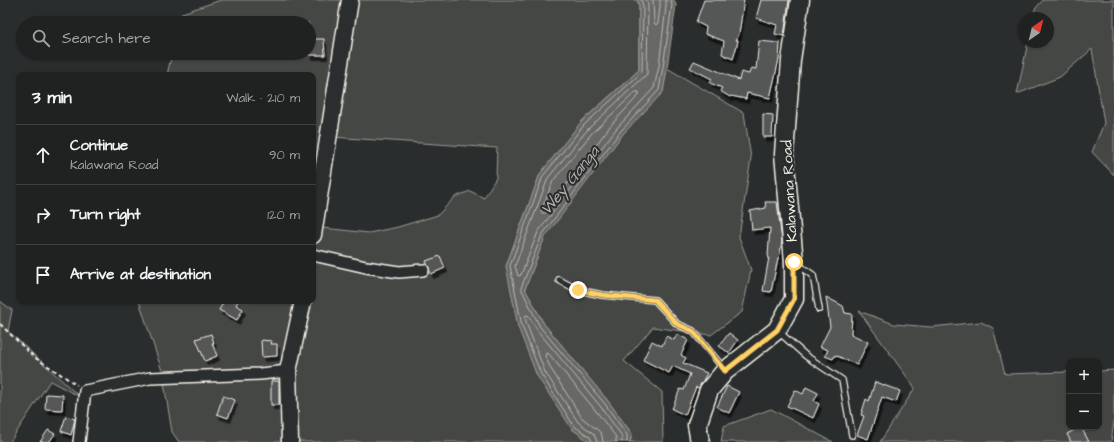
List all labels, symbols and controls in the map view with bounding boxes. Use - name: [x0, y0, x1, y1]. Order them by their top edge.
- north arrow: [1018, 12, 1054, 48]
- search box: [16, 16, 316, 60]
- icon: search: [30, 27, 52, 49]
- text: Search here: [62, 28, 151, 49]
- text: 3 min: [32, 86, 72, 110]
- text: Walk · 210 m: [226, 89, 300, 107]
- text: Continue: [70, 135, 128, 156]
- street label: Kalawana Road: [776, 139, 803, 242]
- water label: Wey Ganga: [535, 141, 606, 220]
- icon: ahead: [32, 144, 54, 166]
- text: 90 m: [269, 146, 300, 164]
- text: Kalawana Road: [70, 156, 158, 174]
- icon: right: [32, 204, 54, 226]
- text: Turn right: [70, 204, 141, 225]
- text: 120 m: [267, 206, 300, 224]
- route start: [785, 253, 803, 271]
- icon: arrive: [32, 264, 54, 286]
- text: Arrive at destination: [70, 264, 211, 285]
- route end: [569, 281, 587, 299]
- map controls: [1066, 358, 1102, 430]
- button: +: [1066, 358, 1102, 394]
- button: −: [1066, 394, 1102, 430]

